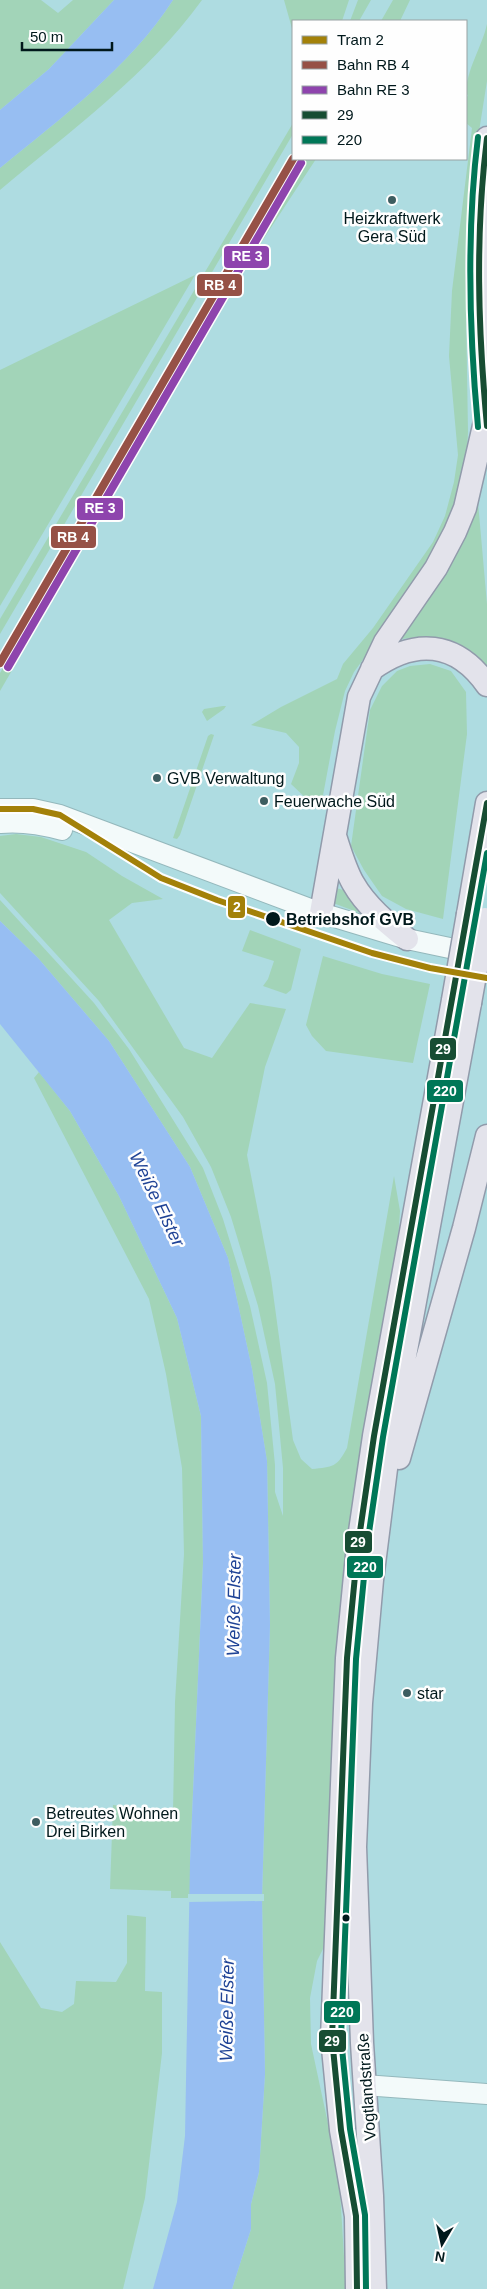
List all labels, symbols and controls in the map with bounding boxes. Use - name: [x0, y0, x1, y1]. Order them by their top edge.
- scale bar: [22, 20, 112, 52]
- legend: [292, 20, 467, 160]
- text: 50 m: [30, 28, 63, 45]
- text: Tram 2: [337, 31, 384, 48]
- text: Bahn RB 4: [337, 56, 410, 73]
- text: Bahn RE 3: [337, 81, 410, 98]
- text: 29: [337, 106, 354, 123]
- text: 220: [337, 131, 362, 148]
- marker: Heizkraftwerk Gera Süd: [386, 194, 398, 206]
- place label: Heizkraftwerk Gera Süd: [344, 210, 441, 245]
- line badge: RE 3: [223, 245, 270, 269]
- text: RE 3: [231, 248, 263, 264]
- line badge: RB 4: [196, 273, 243, 297]
- text: RB 4: [204, 277, 236, 293]
- line badge: RE 3: [76, 497, 124, 521]
- text: RE 3: [84, 500, 116, 516]
- line badge: RB 4: [50, 525, 97, 549]
- text: RB 4: [57, 529, 89, 545]
- place label: GVB Verwaltung: [167, 770, 284, 787]
- marker: GVB Verwaltung: [151, 772, 163, 784]
- place label: Feuerwache Süd: [274, 793, 395, 810]
- marker: Feuerwache Süd: [258, 795, 270, 807]
- line badge: 2: [227, 895, 246, 919]
- text: 2: [233, 899, 241, 915]
- marker: Betriebshof GVB: [264, 910, 282, 928]
- place label: Betriebshof GVB: [286, 911, 414, 928]
- line badge: 29: [429, 1037, 457, 1061]
- text: 29: [435, 1041, 451, 1057]
- line badge: 220: [426, 1079, 464, 1103]
- text: 220: [433, 1083, 457, 1099]
- water label: Weiße Elster: [126, 1148, 189, 1250]
- line badge: 29: [344, 1530, 373, 1554]
- text: 29: [350, 1534, 366, 1550]
- water label: Weiße Elster: [223, 1552, 245, 1657]
- line badge: 220: [346, 1555, 384, 1579]
- text: 220: [353, 1559, 377, 1575]
- place label: star: [417, 1685, 444, 1702]
- marker: star: [401, 1687, 413, 1699]
- place label: Betreutes Wohnen Drei Birken: [46, 1805, 178, 1840]
- marker: Betreutes Wohnen Drei Birken: [30, 1816, 42, 1828]
- unlabelled marker: [341, 1913, 351, 1923]
- water label: Weiße Elster: [216, 1957, 238, 2062]
- line badge: 220: [323, 2000, 361, 2024]
- text: 220: [330, 2004, 354, 2020]
- line badge: 29: [318, 2029, 347, 2053]
- text: 29: [324, 2033, 340, 2049]
- street label: Vogtlandstraße: [354, 2033, 379, 2141]
- north arrow: [417, 2219, 467, 2269]
- text: N: [434, 2248, 446, 2266]

